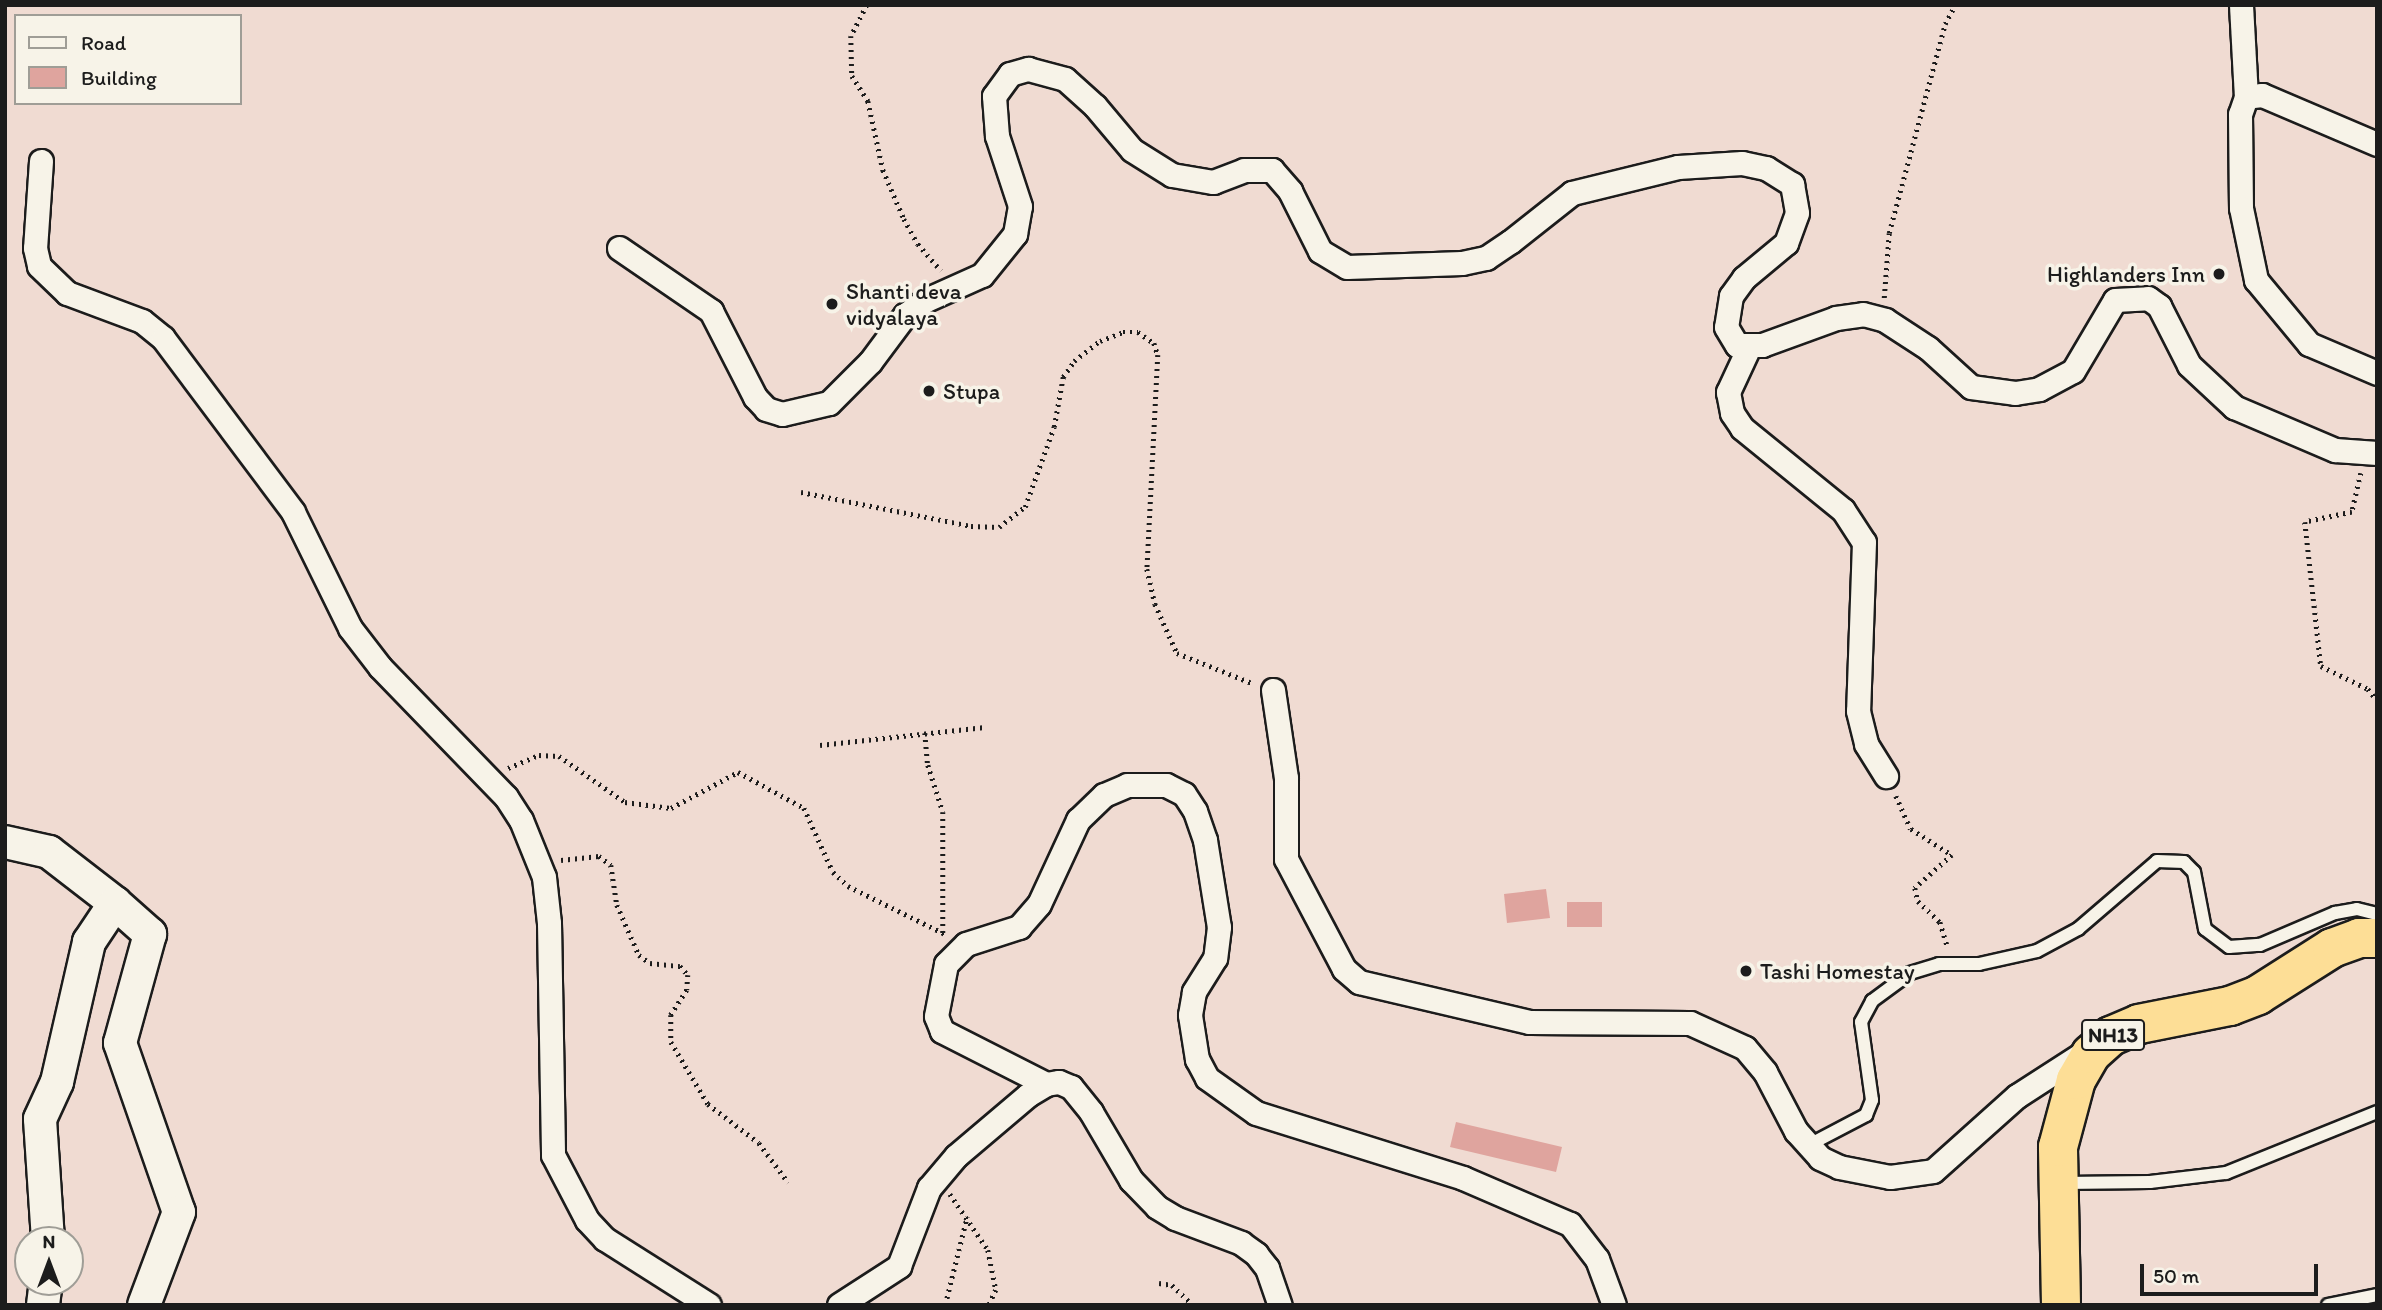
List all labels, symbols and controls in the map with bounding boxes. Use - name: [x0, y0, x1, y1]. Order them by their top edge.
- legend: [14, 14, 242, 105]
- text: Road: [81, 30, 126, 55]
- text: Building: [81, 65, 157, 90]
- place label: Highlanders Inn: [2047, 260, 2205, 288]
- marker: Highlanders Inn: [2211, 266, 2227, 282]
- place label: Shanti deva vidyalaya: [846, 277, 961, 331]
- marker: Shanti deva vidyalaya: [824, 296, 840, 312]
- place label: Stupa: [943, 377, 1000, 405]
- marker: Stupa: [921, 383, 937, 399]
- place label: Tashi Homestay: [1760, 957, 1915, 985]
- marker: Tashi Homestay: [1738, 963, 1754, 979]
- road number: NH13: [2080, 1018, 2146, 1052]
- north arrow: [14, 1226, 84, 1296]
- text: N: [43, 1230, 55, 1253]
- scale bar: [2144, 1250, 2322, 1294]
- text: 50 m: [2153, 1263, 2199, 1288]

